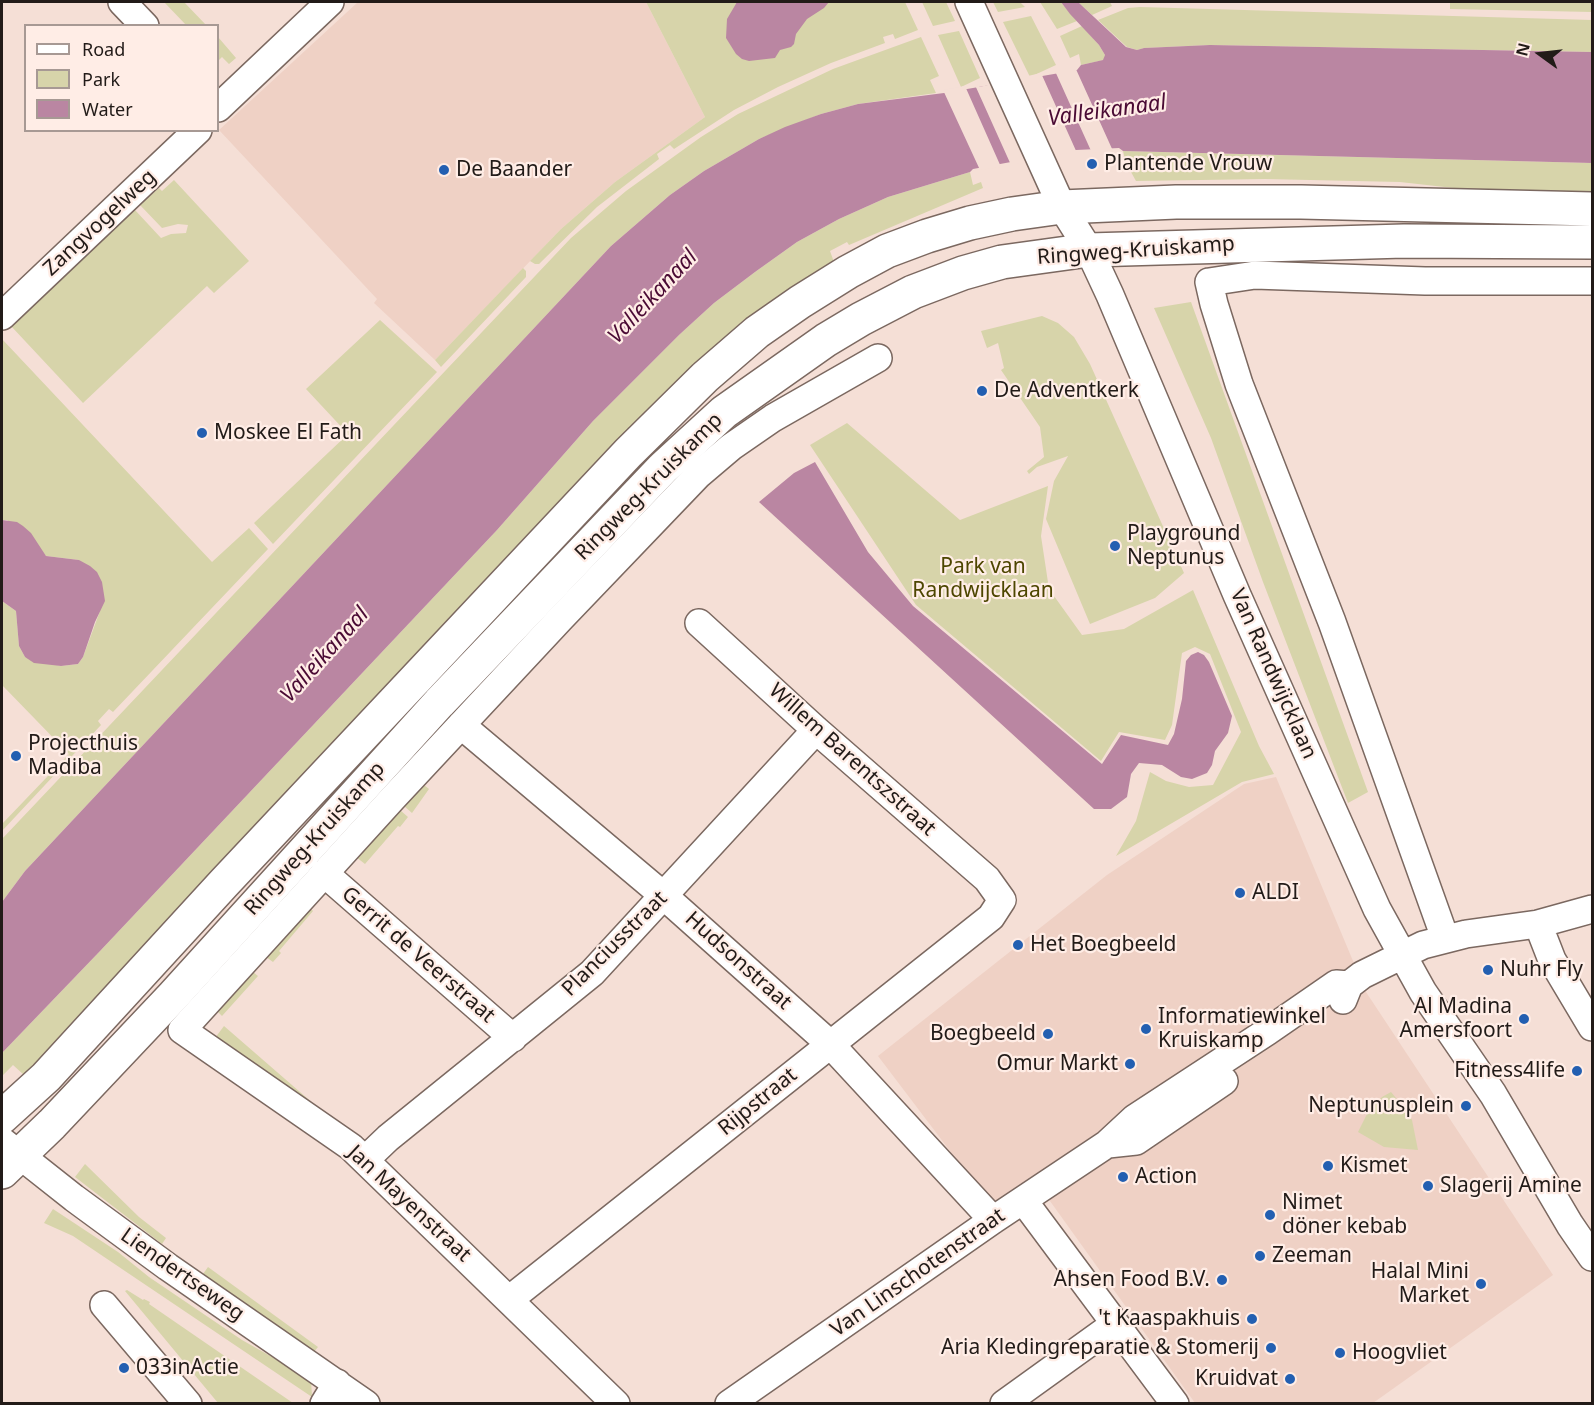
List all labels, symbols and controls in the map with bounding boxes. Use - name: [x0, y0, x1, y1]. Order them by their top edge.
- legend: [24, 24, 219, 132]
- north arrow: [1510, 24, 1570, 84]
- text: Road: [82, 37, 125, 61]
- text: N: [1510, 40, 1535, 58]
- text: Park: [82, 67, 120, 91]
- water label: Valleikanaal: [1046, 90, 1168, 132]
- text: Water: [82, 97, 133, 121]
- place label: Plantende Vrouw: [1104, 151, 1272, 177]
- place label: De Baander: [456, 157, 572, 183]
- marker: Plantende Vrouw: [1085, 157, 1099, 171]
- marker: De Baander: [437, 163, 451, 177]
- street label: Zangvogelweg: [39, 165, 161, 281]
- street label: Ringweg-Kruiskamp: [1036, 232, 1236, 270]
- water label: Valleikanaal: [603, 244, 703, 350]
- place label: De Adventkerk: [994, 378, 1139, 404]
- marker: De Adventkerk: [975, 384, 989, 398]
- street label: Ringweg-Kruiskamp: [570, 408, 728, 566]
- place label: Moskee El Fath: [214, 420, 362, 446]
- marker: Moskee El Fath: [195, 426, 209, 440]
- place label: Playground Neptunus: [1127, 521, 1240, 571]
- marker: Playground Neptunus: [1108, 539, 1122, 553]
- park label: Park van Randwijcklaan: [912, 554, 1054, 604]
- street label: Van Randwijcklaan: [1224, 585, 1322, 763]
- water label: Valleikanaal: [275, 602, 375, 708]
- street label: Willem Barentszstraat: [763, 678, 941, 842]
- place label: Projecthuis Madiba: [28, 731, 138, 781]
- marker: Projecthuis Madiba: [9, 749, 23, 763]
- street label: Ringweg-Kruiskamp: [239, 757, 391, 921]
- place label: ALDI: [1252, 880, 1299, 906]
- street label: Gerrit de Veerstraat: [336, 882, 500, 1028]
- street label: Planciusstraat: [557, 886, 673, 1002]
- marker: ALDI: [1233, 886, 1247, 900]
- street label: Hudsonstraat: [680, 907, 796, 1015]
- place label: Het Boegbeeld: [1030, 932, 1176, 958]
- marker: Het Boegbeeld: [1011, 938, 1025, 952]
- place label: Nuhr Fly: [1500, 957, 1583, 983]
- marker: Nuhr Fly: [1481, 963, 1495, 977]
- place label: Al Madina Amersfoort: [1399, 994, 1512, 1044]
- place label: Informatiewinkel Kruiskamp: [1158, 1004, 1326, 1054]
- marker: Al Madina Amersfoort: [1517, 1012, 1531, 1026]
- place label: Boegbeeld: [930, 1021, 1036, 1047]
- marker: Informatiewinkel Kruiskamp: [1139, 1022, 1153, 1036]
- marker: Boegbeeld: [1041, 1027, 1055, 1041]
- place label: Omur Markt: [997, 1051, 1118, 1077]
- marker: Omur Markt: [1123, 1057, 1137, 1071]
- place label: Fitness4life: [1454, 1058, 1565, 1084]
- street label: Rijpstraat: [714, 1063, 802, 1141]
- marker: Fitness4life: [1570, 1064, 1584, 1078]
- place label: Neptunusplein: [1308, 1093, 1454, 1119]
- marker: Neptunusplein: [1459, 1099, 1473, 1113]
- street label: Jan Mayenstraat: [342, 1140, 476, 1268]
- place label: Kismet: [1340, 1153, 1408, 1179]
- marker: Kismet: [1321, 1159, 1335, 1173]
- place label: Action: [1135, 1164, 1197, 1190]
- marker: Action: [1116, 1170, 1130, 1184]
- place label: Slagerij Amine: [1440, 1173, 1582, 1199]
- marker: Slagerij Amine: [1421, 1179, 1435, 1193]
- place label: Nimet döner kebab: [1282, 1190, 1407, 1240]
- street label: Van Linschotenstraat: [826, 1203, 1010, 1343]
- marker: Nimet döner kebab: [1263, 1208, 1277, 1222]
- street label: Liendertseweg: [115, 1223, 249, 1327]
- place label: Zeeman: [1272, 1243, 1352, 1269]
- marker: Zeeman: [1253, 1249, 1267, 1263]
- place label: Halal Mini Market: [1371, 1259, 1469, 1309]
- place label: Ahsen Food B.V.: [1054, 1267, 1210, 1293]
- marker: Ahsen Food B.V.: [1215, 1273, 1229, 1287]
- marker: Halal Mini Market: [1474, 1277, 1488, 1291]
- place label: 't Kaaspakhuis: [1098, 1306, 1240, 1332]
- marker: 't Kaaspakhuis: [1245, 1312, 1259, 1326]
- place label: Aria Kledingreparatie & Stomerij: [941, 1335, 1259, 1361]
- place label: Hoogvliet: [1352, 1340, 1447, 1366]
- marker: Aria Kledingreparatie & Stomerij: [1264, 1341, 1278, 1355]
- marker: Hoogvliet: [1333, 1346, 1347, 1360]
- place label: 033inActie: [136, 1355, 239, 1381]
- marker: 033inActie: [117, 1361, 131, 1375]
- place label: Kruidvat: [1195, 1366, 1278, 1392]
- marker: Kruidvat: [1283, 1372, 1297, 1386]

